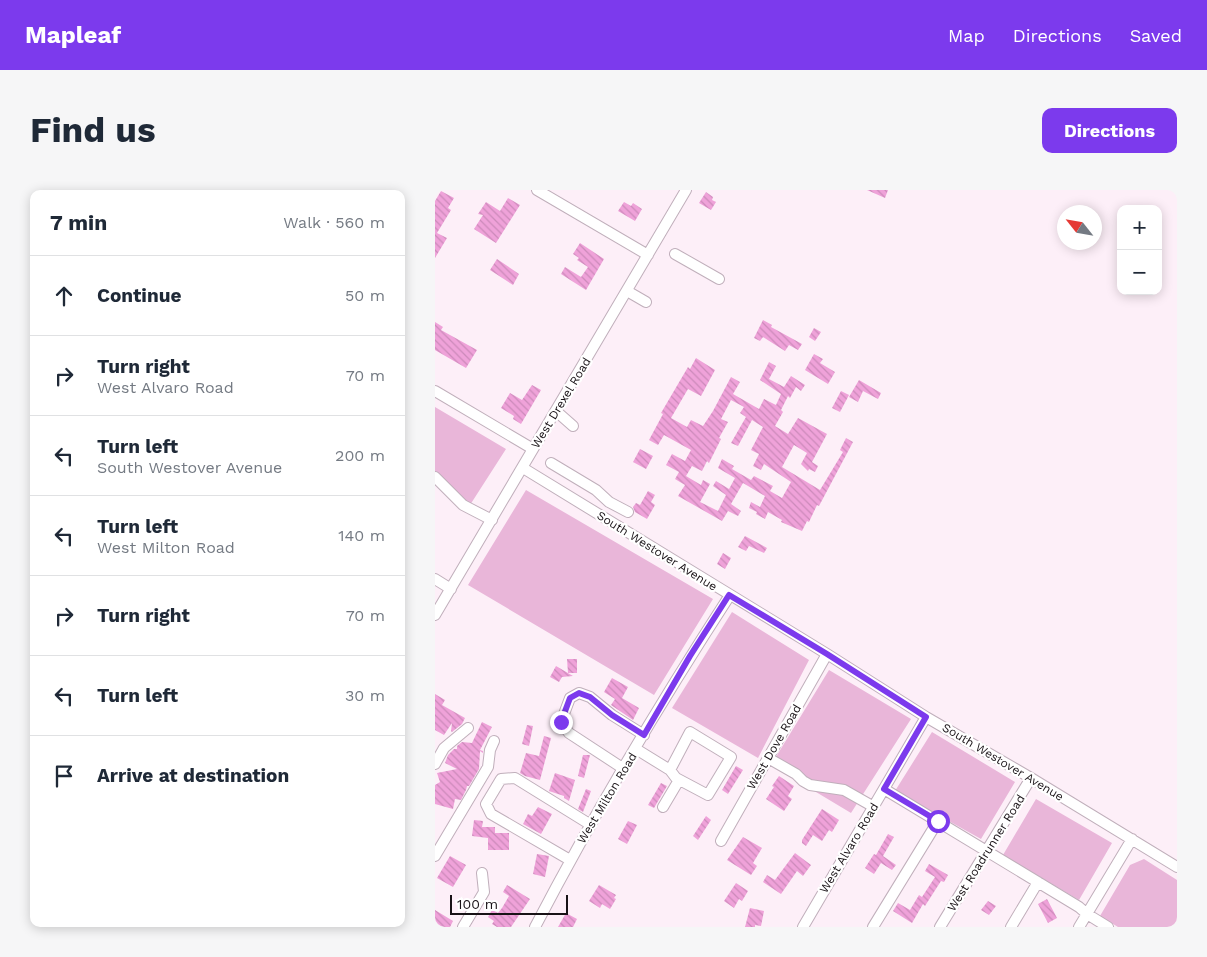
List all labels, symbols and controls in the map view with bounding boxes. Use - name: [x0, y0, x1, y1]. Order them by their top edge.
- text: Mapleaf: [25, 21, 121, 49]
- text: Map: [948, 25, 985, 46]
- text: Directions: [1013, 25, 1102, 46]
- text: Saved: [1130, 25, 1182, 46]
- button: Directions: [1042, 108, 1177, 153]
- text: Find us: [30, 109, 156, 151]
- north arrow: [1057, 205, 1102, 250]
- map controls: [1117, 205, 1162, 295]
- button: +: [1117, 205, 1162, 250]
- text: 7 min: [50, 210, 107, 235]
- text: Walk · 560 m: [283, 213, 385, 232]
- button: −: [1117, 250, 1162, 295]
- icon: ahead: [50, 282, 78, 310]
- text: Continue: [97, 284, 181, 307]
- text: 50 m: [345, 286, 385, 305]
- text: Turn right: [97, 355, 190, 378]
- street label: West Drexel Road: [528, 355, 594, 451]
- icon: right: [50, 362, 78, 390]
- text: 70 m: [346, 366, 385, 385]
- text: West Alvaro Road: [97, 378, 234, 397]
- text: Turn left: [97, 435, 178, 458]
- icon: left: [50, 442, 78, 470]
- text: 200 m: [335, 446, 385, 465]
- text: South Westover Avenue: [97, 458, 282, 477]
- street label: South Westover Avenue: [594, 508, 720, 594]
- text: Turn left: [97, 515, 178, 538]
- icon: left: [50, 522, 78, 550]
- text: 140 m: [338, 526, 385, 545]
- text: West Milton Road: [97, 538, 235, 557]
- icon: right: [50, 602, 78, 630]
- text: Turn right: [97, 604, 190, 627]
- text: 70 m: [346, 606, 385, 625]
- icon: left: [50, 682, 78, 710]
- text: Turn left: [97, 684, 178, 707]
- text: 30 m: [345, 686, 385, 705]
- street label: West Dove Road: [744, 702, 804, 792]
- route end: [550, 711, 573, 734]
- street label: South Westover Avenue: [940, 720, 1066, 804]
- street label: West Milton Road: [574, 750, 640, 846]
- icon: arrive: [50, 762, 78, 790]
- text: Arrive at destination: [97, 764, 289, 787]
- street label: West Roadrunner Road: [944, 792, 1028, 914]
- street label: West Alvaro Road: [817, 800, 881, 896]
- route start: [927, 810, 950, 833]
- scale bar: [450, 892, 567, 915]
- text: 100 m: [457, 896, 498, 912]

